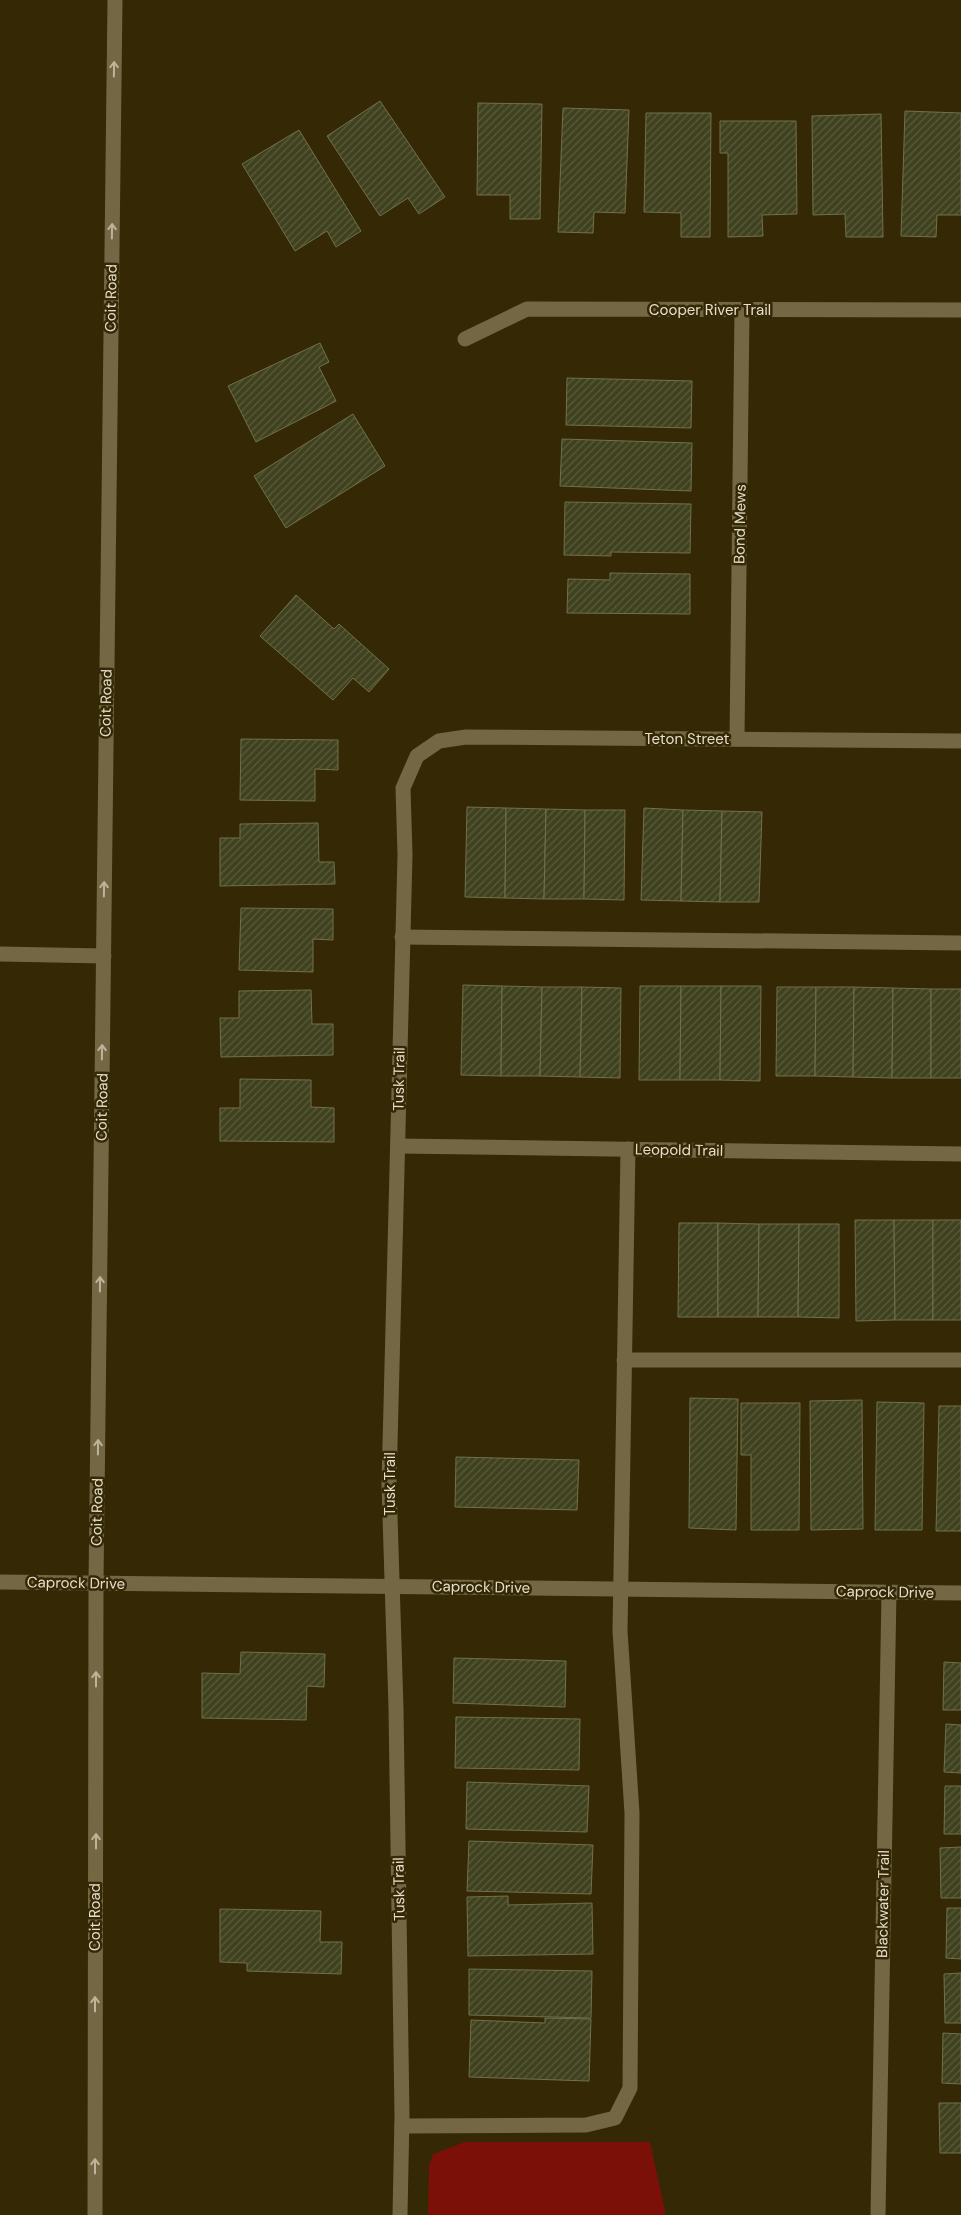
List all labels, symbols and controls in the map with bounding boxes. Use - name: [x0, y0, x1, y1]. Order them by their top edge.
- one-way arrow: [109, 61, 119, 77]
- one-way arrow: [107, 223, 117, 240]
- street label: Coit Road: [100, 264, 122, 332]
- street label: Cooper River Trail: [649, 300, 771, 320]
- street label: Bond Mews: [729, 484, 751, 564]
- street label: Coit Road: [95, 669, 117, 737]
- street label: Teton Street: [644, 729, 730, 749]
- one-way arrow: [99, 882, 109, 898]
- one-way arrow: [97, 1044, 107, 1060]
- street label: Tusk Trail: [388, 1047, 410, 1111]
- street label: Coit Road: [91, 1073, 113, 1141]
- street label: Leopold Trail: [635, 1139, 723, 1161]
- one-way arrow: [95, 1277, 104, 1293]
- one-way arrow: [93, 1439, 103, 1456]
- street label: Tusk Trail: [380, 1452, 400, 1516]
- street label: Coit Road: [86, 1478, 108, 1546]
- street label: Caprock Drive: [27, 1572, 125, 1594]
- street label: Caprock Drive: [432, 1576, 530, 1598]
- street label: Caprock Drive: [836, 1581, 934, 1603]
- one-way arrow: [91, 1671, 101, 1688]
- one-way arrow: [91, 1834, 101, 1850]
- street label: Blackwater Trail: [872, 1850, 894, 1958]
- street label: Tusk Trail: [388, 1857, 410, 1921]
- street label: Coit Road: [85, 1883, 105, 1951]
- one-way arrow: [90, 1996, 100, 2012]
- one-way arrow: [90, 2159, 100, 2175]

